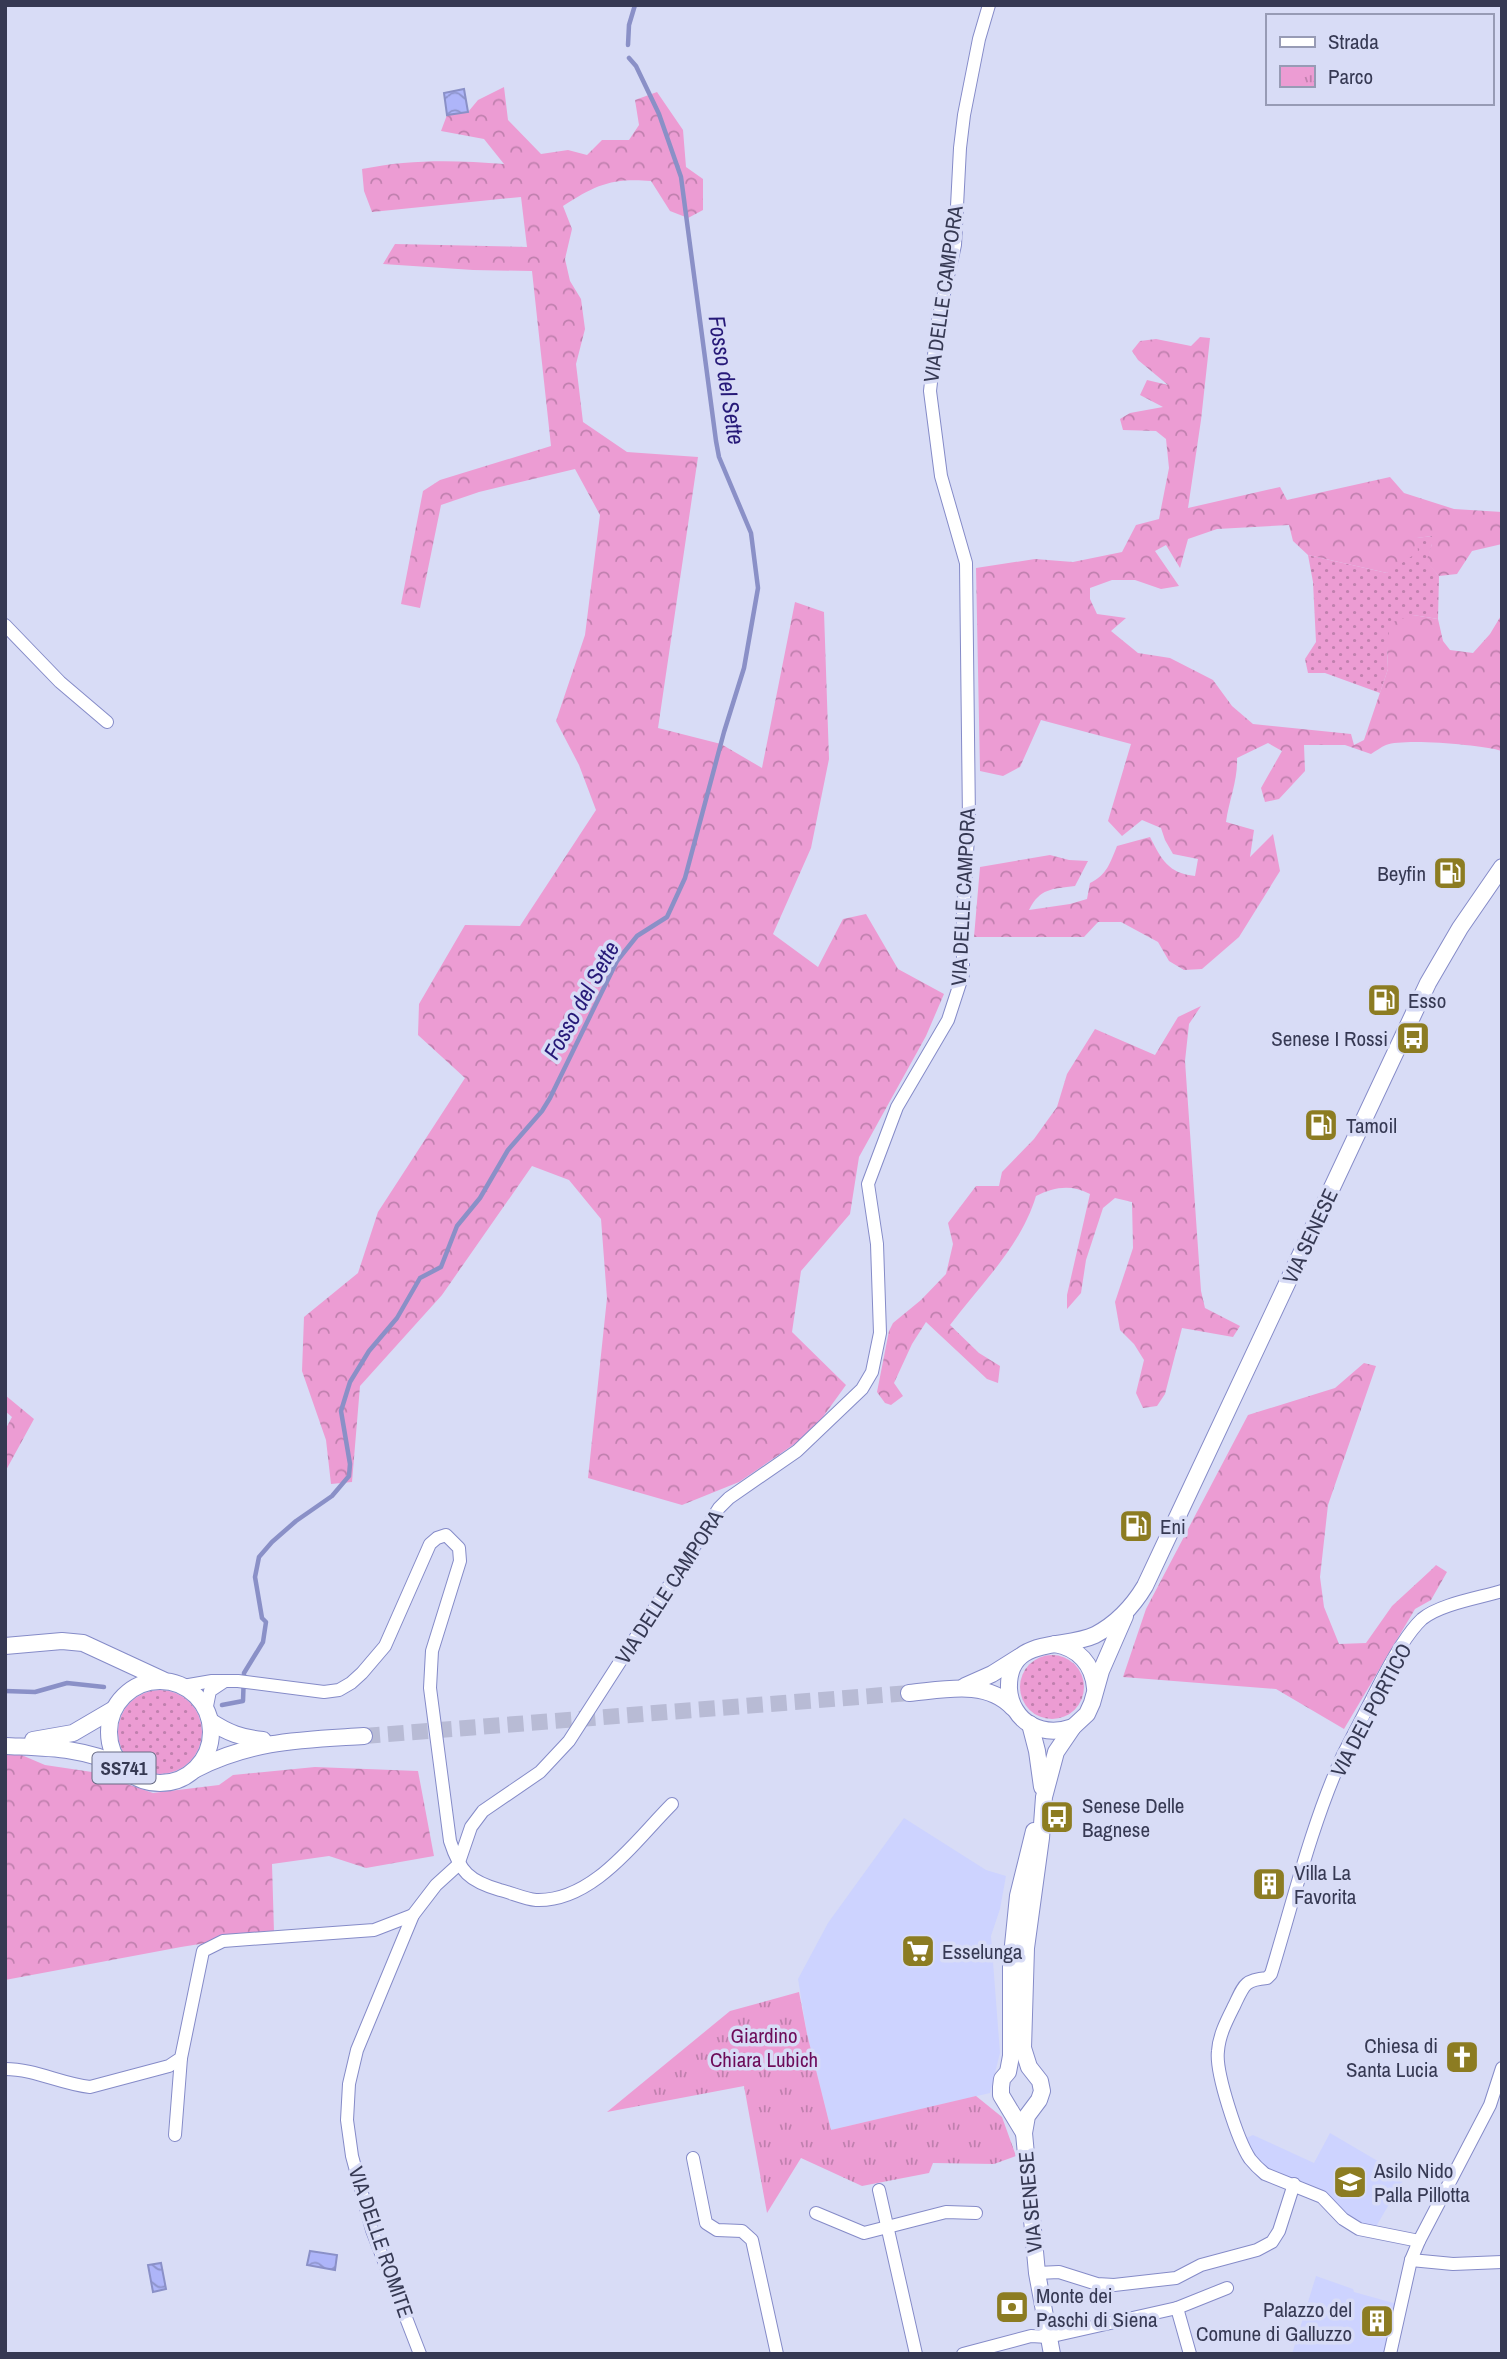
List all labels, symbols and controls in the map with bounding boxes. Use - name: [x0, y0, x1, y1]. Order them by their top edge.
- legend: [1266, 14, 1493, 105]
- text: Strada: [1328, 27, 1379, 56]
- text: Parco: [1328, 62, 1373, 91]
- street label: VIA DELLE CAMPORA: [916, 203, 970, 384]
- water label: Fosso del Sette: [701, 313, 753, 447]
- street label: VIA DELLE CAMPORA: [944, 807, 982, 987]
- fuel station icon: Beyfin: [1431, 854, 1469, 892]
- place label: Beyfin: [1377, 859, 1426, 888]
- water label: Fosso del Sette: [536, 935, 626, 1065]
- fuel station icon: Esso: [1365, 981, 1403, 1019]
- place label: Esso: [1408, 986, 1446, 1015]
- bus stop icon: Senese I Rossi: [1394, 1019, 1432, 1057]
- place label: Senese I Rossi: [1271, 1024, 1388, 1053]
- fuel station icon: Tamoil: [1302, 1106, 1340, 1144]
- place label: Tamoil: [1346, 1111, 1397, 1140]
- street label: VIA SENESE: [1275, 1184, 1345, 1288]
- street label: VIA DELLE CAMPORA: [608, 1504, 730, 1670]
- fuel station icon: Eni: [1117, 1507, 1155, 1545]
- place label: Eni: [1160, 1512, 1186, 1541]
- street label: VIA DEL PORTICO: [1324, 1638, 1418, 1782]
- road number: SS741: [92, 1752, 156, 1784]
- place label: Senese Delle Bagnese: [1082, 1791, 1184, 1844]
- bus stop icon: Senese Delle Bagnese: [1038, 1798, 1076, 1836]
- place label: Villa La Favorita: [1294, 1858, 1357, 1911]
- building icon: Villa La Favorita: [1250, 1865, 1288, 1903]
- supermarket icon: Esselunga: [899, 1932, 937, 1970]
- place label: Esselunga: [942, 1937, 1023, 1966]
- park label: Giardino Chiara Lubich: [710, 2021, 818, 2074]
- place label: Chiesa di Santa Lucia: [1346, 2031, 1438, 2084]
- church icon: Chiesa di Santa Lucia: [1443, 2038, 1481, 2076]
- street label: VIA SENESE: [1011, 2150, 1049, 2254]
- place label: Asilo Nido Palla Pillotta: [1373, 2156, 1470, 2209]
- street label: VIA DELLE ROMITE: [342, 2163, 420, 2321]
- school or university icon: Asilo Nido Palla Pillotta: [1331, 2163, 1369, 2201]
- place label: Monte dei Paschi di Siena: [1036, 2281, 1158, 2334]
- bank icon: Monte dei Paschi di Siena: [993, 2288, 1031, 2326]
- place label: Palazzo del Comune di Galluzzo: [1196, 2295, 1352, 2348]
- building icon: Palazzo del Comune di Galluzzo: [1358, 2302, 1396, 2340]

